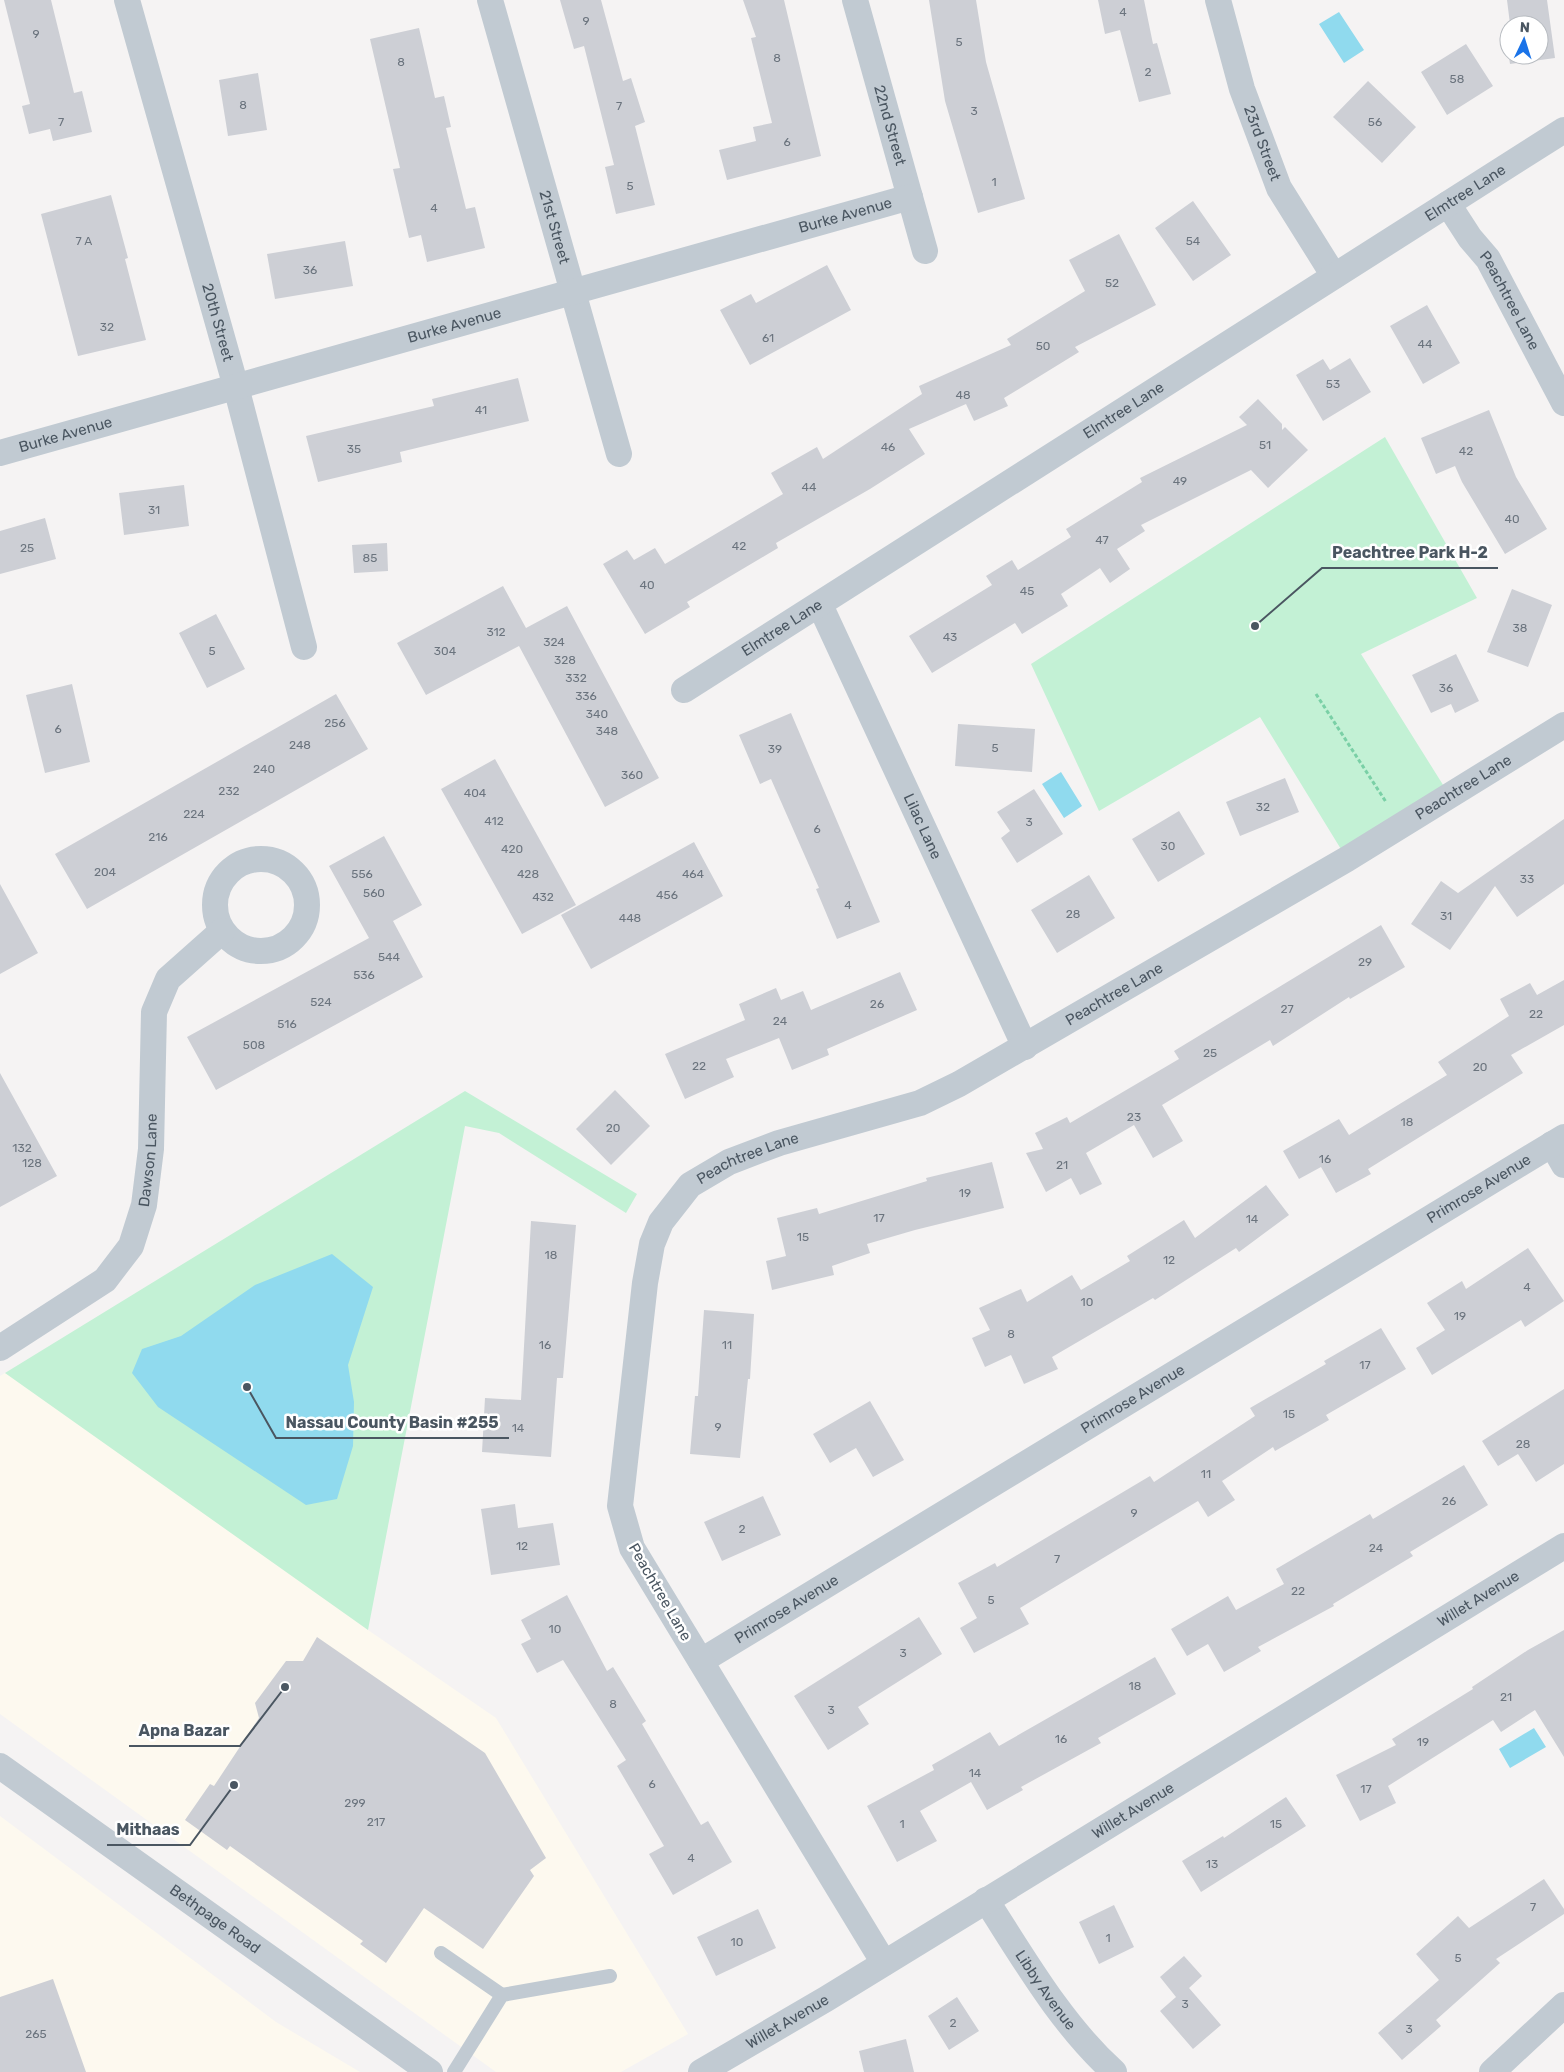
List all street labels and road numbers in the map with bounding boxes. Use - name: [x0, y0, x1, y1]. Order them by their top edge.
- street label: 22nd Street: [870, 83, 910, 168]
- street label: 23rd Street: [1240, 103, 1285, 184]
- street label: Elmtree Lane: [1422, 161, 1509, 225]
- street label: 21st Street: [535, 188, 574, 266]
- street label: Burke Avenue: [796, 194, 894, 237]
- street label: Peachtree Lane: [1476, 247, 1543, 353]
- street label: 20th Street: [198, 281, 237, 364]
- street label: Burke Avenue: [406, 303, 503, 347]
- street label: Elmtree Lane: [1080, 378, 1167, 443]
- street label: Burke Avenue: [17, 413, 114, 456]
- street label: Elmtree Lane: [738, 595, 826, 660]
- street label: Peachtree Lane: [1412, 751, 1515, 824]
- street label: Lilac Lane: [900, 791, 946, 862]
- street label: Peachtree Lane: [1062, 959, 1166, 1029]
- street label: Dawson Lane: [135, 1113, 161, 1208]
- street label: Peachtree Lane: [693, 1129, 801, 1188]
- street label: Primrose Avenue: [1424, 1150, 1534, 1227]
- street label: Primrose Avenue: [1077, 1360, 1188, 1437]
- street label: Peachtree Lane: [625, 1540, 695, 1644]
- street label: Willet Avenue: [1434, 1567, 1523, 1631]
- street label: Primrose Avenue: [731, 1571, 842, 1648]
- street label: Willet Avenue: [1089, 1779, 1177, 1843]
- street label: Bethpage Road: [166, 1881, 264, 1958]
- street label: Libby Avenue: [1011, 1947, 1080, 2034]
- street label: Willet Avenue: [743, 1990, 832, 2053]

